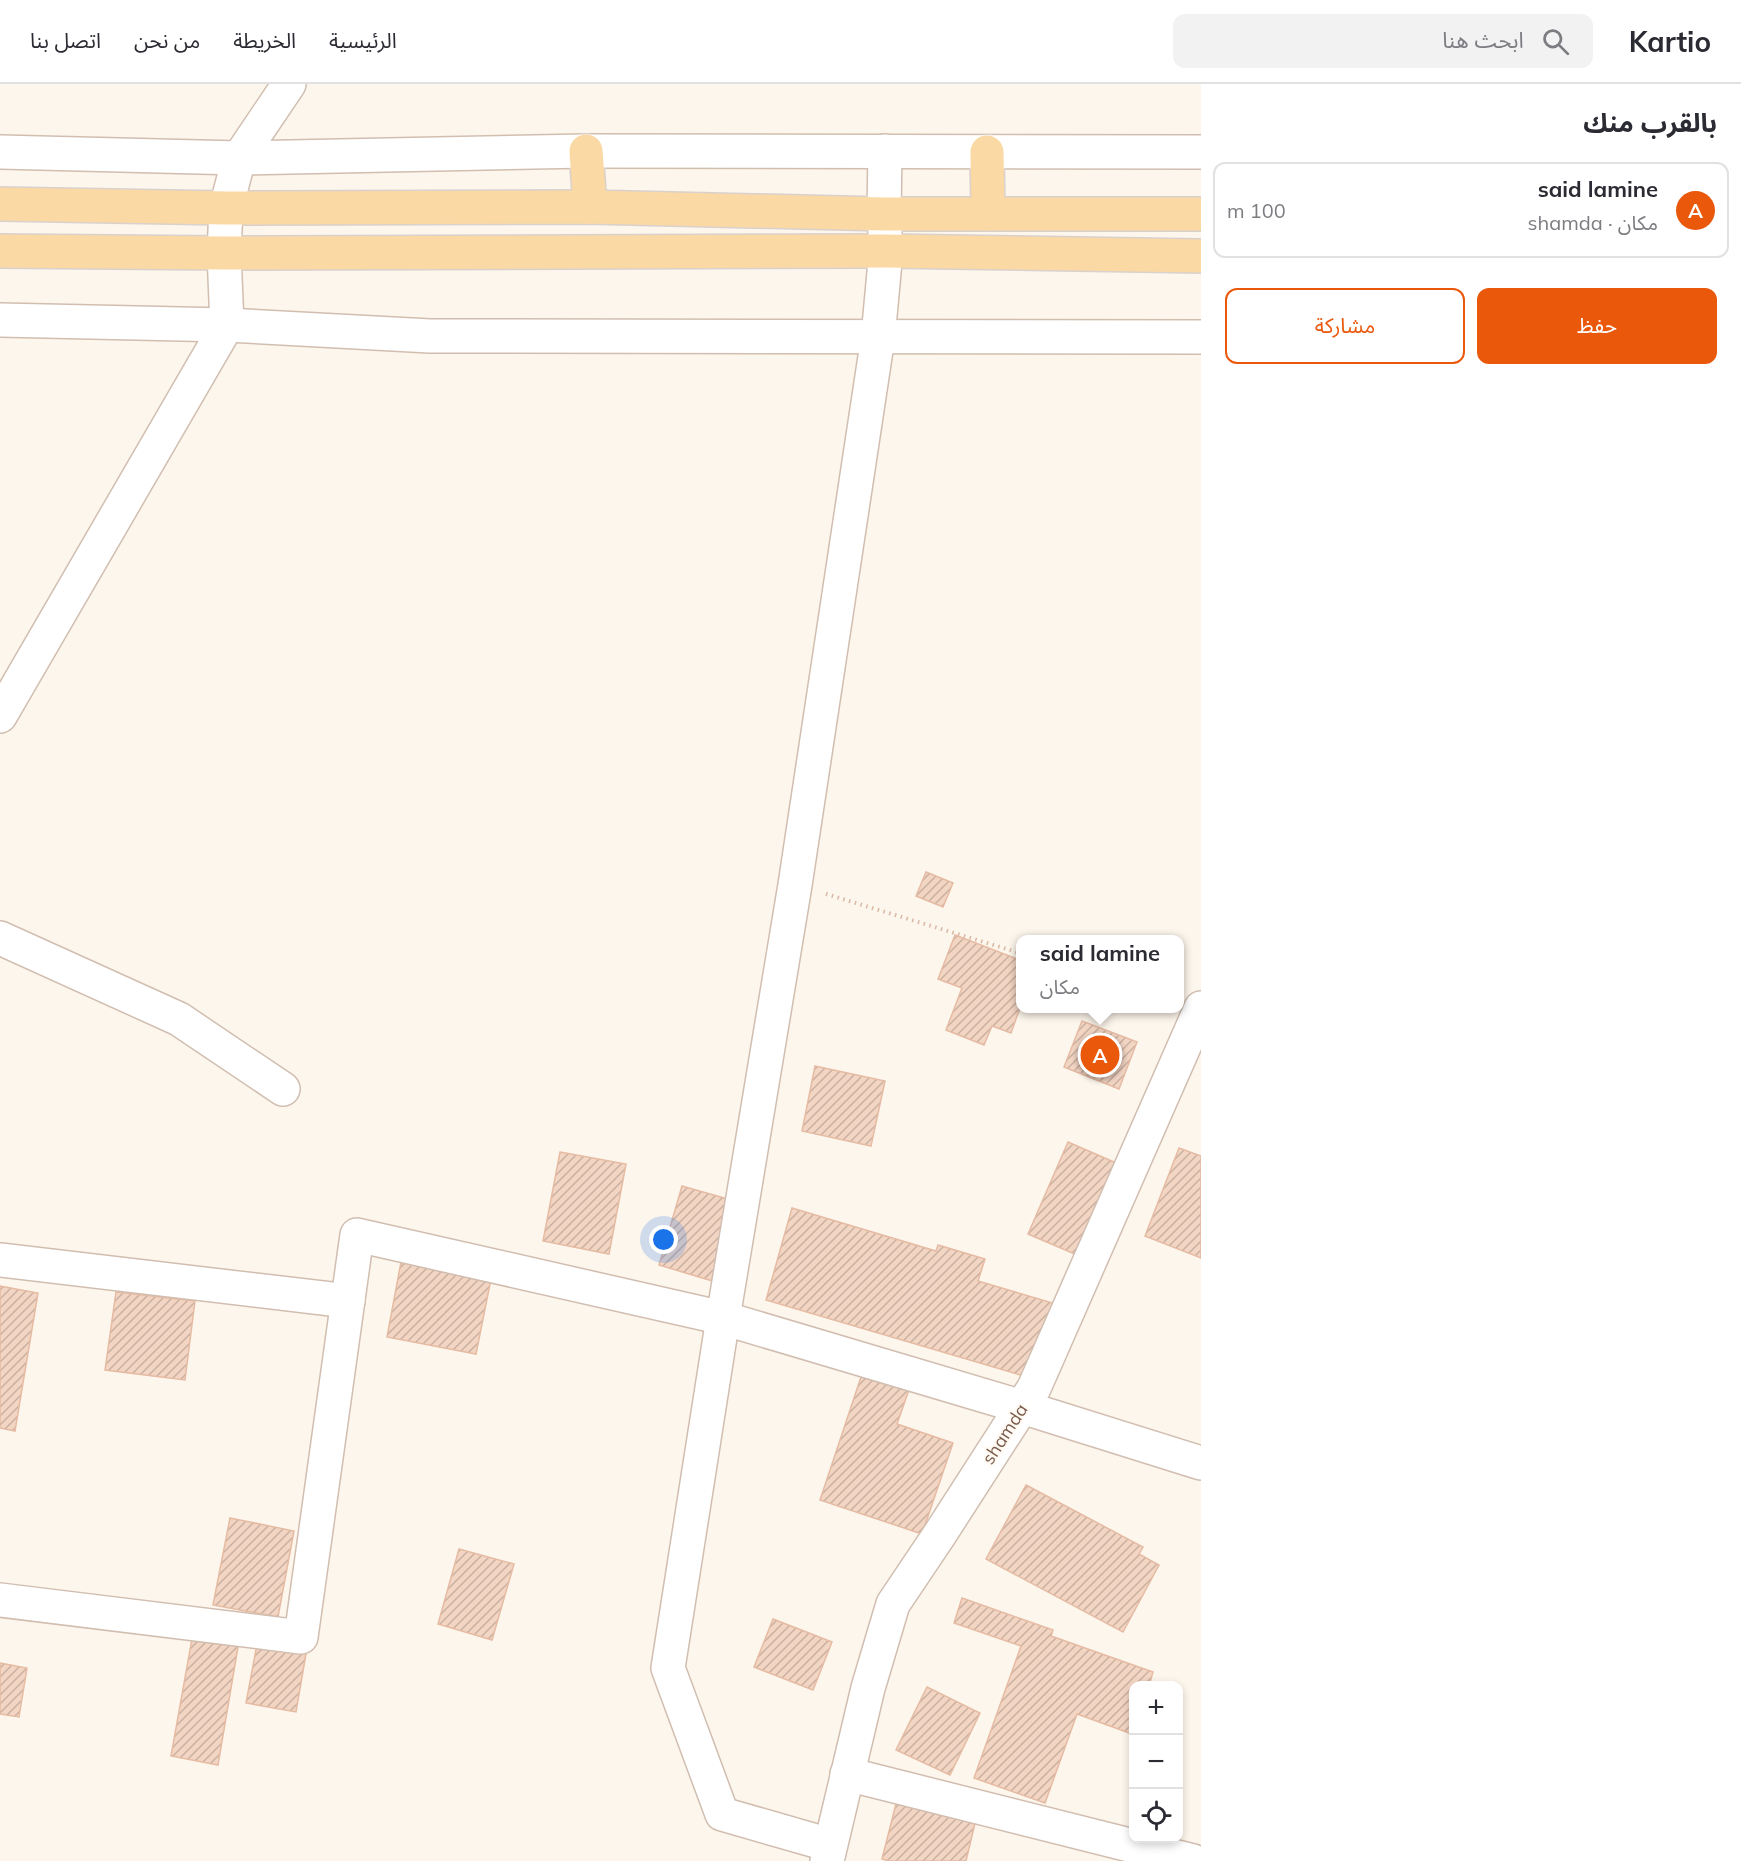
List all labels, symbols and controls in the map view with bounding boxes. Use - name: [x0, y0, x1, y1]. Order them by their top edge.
- search box: [1173, 14, 1593, 68]
- text: Kartio: [1629, 24, 1711, 59]
- icon: search: [1539, 25, 1572, 58]
- text: ابحث هنا: [1442, 26, 1524, 54]
- text: اتصل بنا: [30, 27, 101, 53]
- text: من نحن: [134, 27, 200, 53]
- text: الخريطة: [233, 27, 296, 53]
- text: الرئيسية: [329, 27, 397, 53]
- text: بالقرب منك: [1583, 106, 1717, 139]
- text: said lamine: [1538, 175, 1658, 203]
- text: 100 m: [1227, 198, 1286, 223]
- text: A: [1688, 198, 1703, 223]
- text: مكان · shamda: [1528, 210, 1658, 235]
- button: مشاركة: [1225, 288, 1465, 364]
- button: حفظ: [1477, 288, 1717, 364]
- popup: [1016, 935, 1184, 1013]
- text: said lamine: [1040, 939, 1160, 967]
- text: مكان: [1040, 974, 1080, 999]
- pin: A: [1080, 1032, 1120, 1078]
- your location: [649, 1225, 678, 1254]
- street label: shamda: [977, 1399, 1033, 1468]
- map controls: [1129, 1681, 1183, 1843]
- button: +: [1129, 1681, 1183, 1735]
- button: −: [1129, 1735, 1183, 1789]
- button: locate: [1129, 1789, 1183, 1843]

